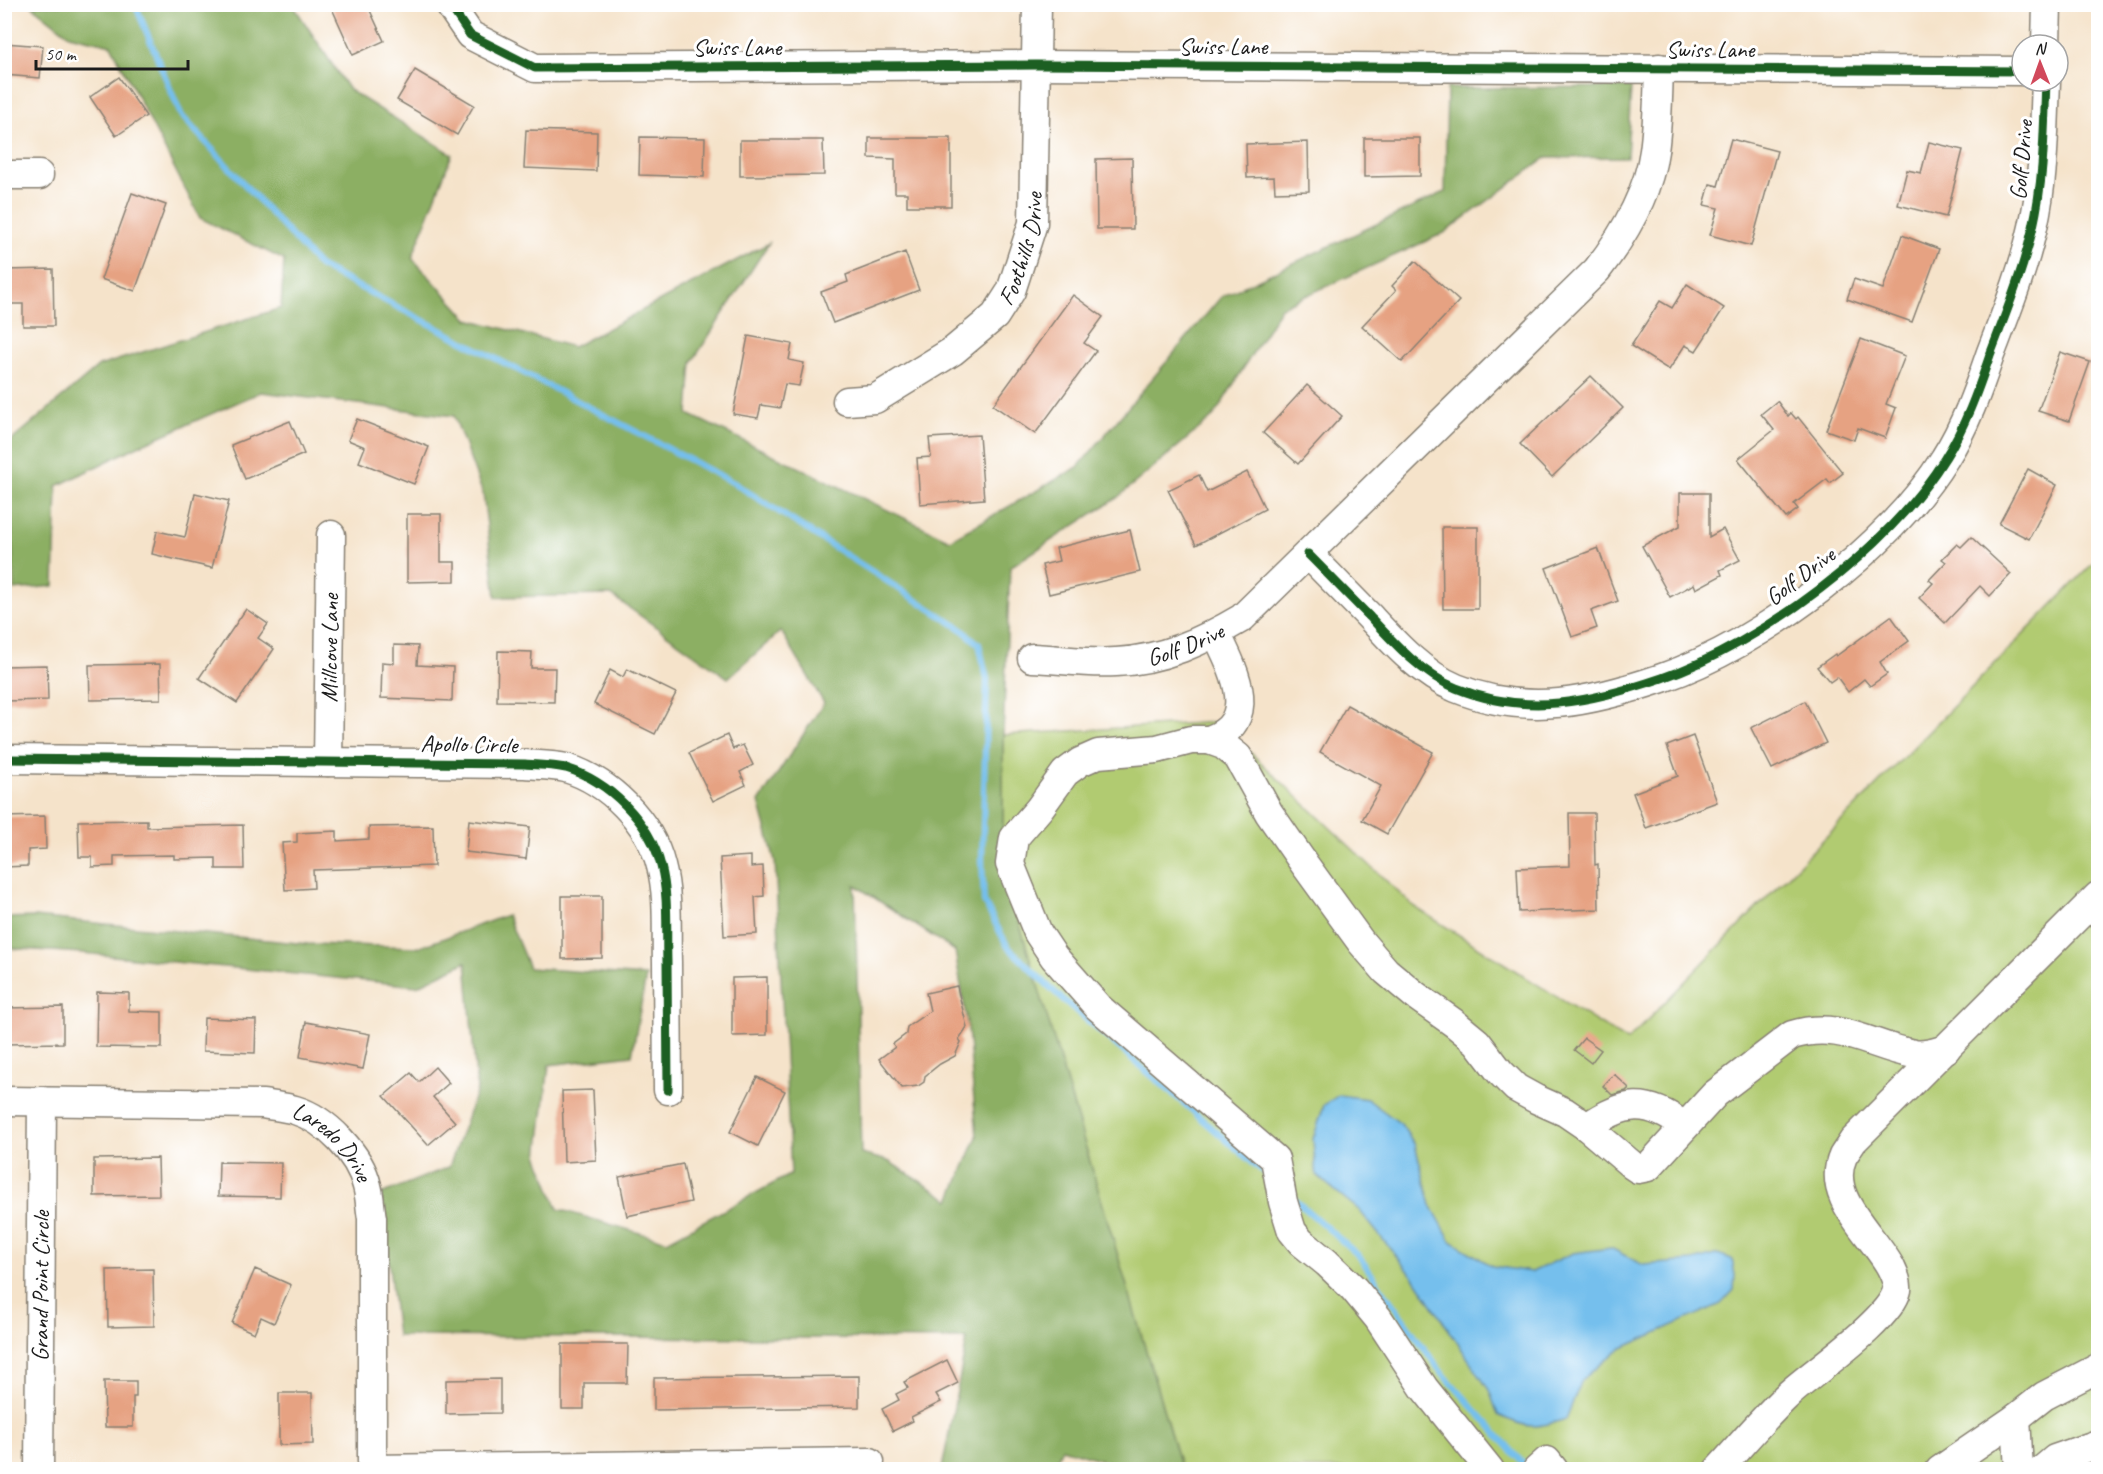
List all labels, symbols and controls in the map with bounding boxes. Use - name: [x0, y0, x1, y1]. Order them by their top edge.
- street label: Swiss Lane: [1179, 31, 1270, 61]
- street label: Swiss Lane: [693, 32, 784, 62]
- scale bar: [36, 33, 188, 71]
- north arrow: [2010, 33, 2070, 93]
- street label: Swiss Lane: [1666, 34, 1757, 64]
- text: N: [2035, 39, 2048, 59]
- text: 50 m: [45, 43, 78, 65]
- street label: Golf Drive: [2003, 117, 2040, 201]
- street label: Foothills Drive: [991, 190, 1049, 311]
- street label: Golf Drive: [1759, 539, 1843, 612]
- street label: Millcove Lane: [314, 591, 345, 702]
- street label: Golf Drive: [1144, 615, 1231, 673]
- street label: Apollo Circle: [420, 728, 520, 760]
- street label: Laredo Drive: [289, 1095, 380, 1187]
- street label: Grand Point Circle: [25, 1209, 56, 1361]

